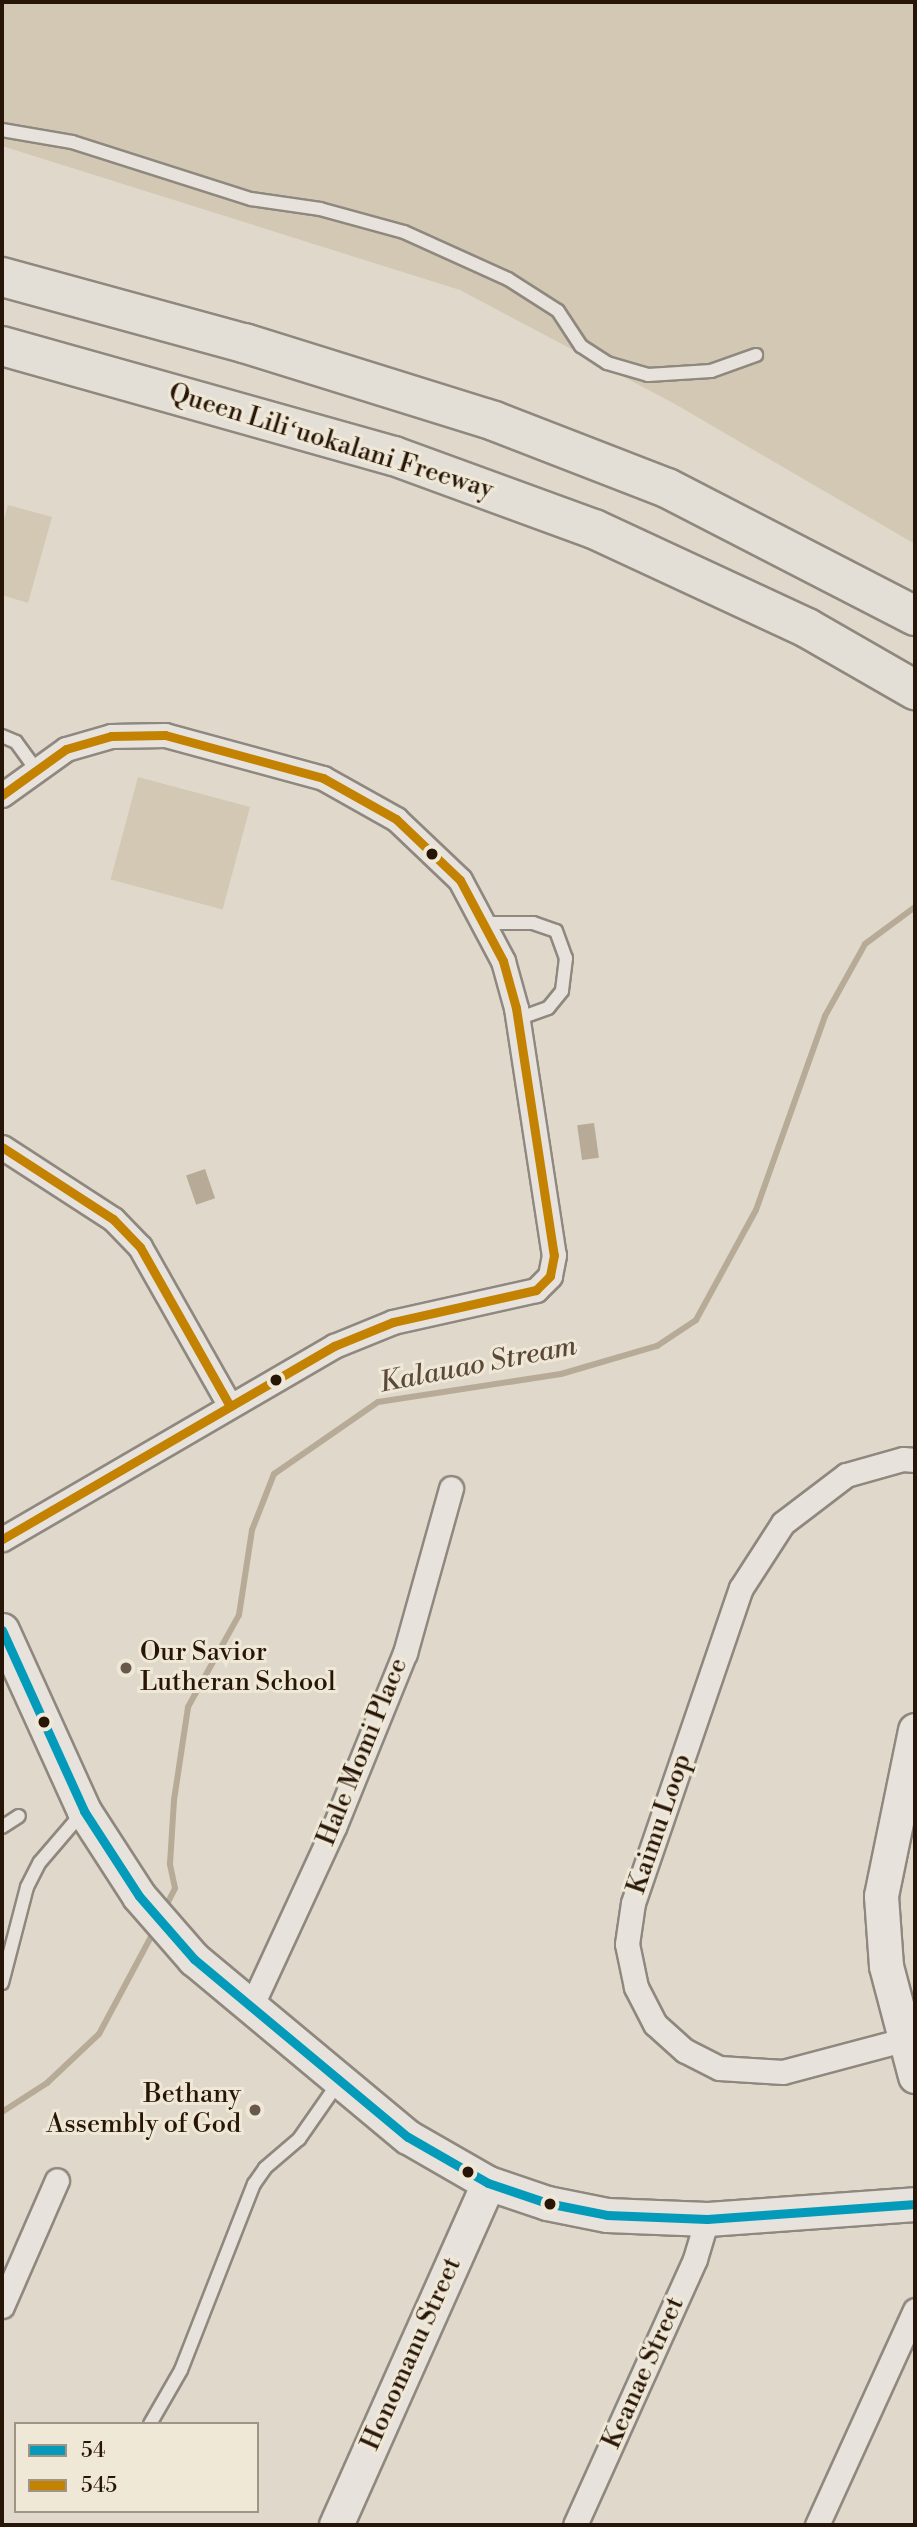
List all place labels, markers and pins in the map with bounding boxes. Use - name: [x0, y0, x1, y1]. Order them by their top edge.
- unlabelled marker: [425, 847, 439, 861]
- unlabelled marker: [269, 1373, 283, 1387]
- place label: Our Savior Lutheran School: [140, 1637, 336, 1698]
- marker: Our Savior Lutheran School: [118, 1660, 134, 1676]
- unlabelled marker: [37, 1715, 51, 1729]
- place label: Bethany Assembly of God: [46, 2079, 241, 2140]
- marker: Bethany Assembly of God: [247, 2102, 263, 2118]
- unlabelled marker: [461, 2165, 475, 2179]
- unlabelled marker: [543, 2197, 557, 2211]

